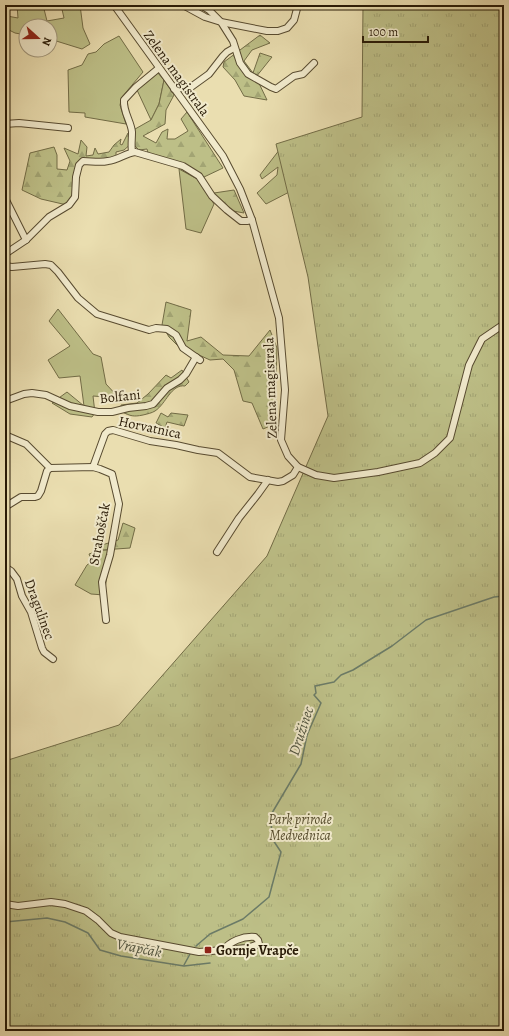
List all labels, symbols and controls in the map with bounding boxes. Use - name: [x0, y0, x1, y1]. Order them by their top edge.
- north arrow: [18, 18, 58, 58]
- scale bar: [363, 18, 428, 44]
- text: 100 m: [369, 24, 398, 40]
- street label: Zelena magistrala: [139, 27, 214, 120]
- text: N: [38, 35, 55, 48]
- street label: Zelena magistrala: [259, 336, 282, 439]
- street label: Bolfani: [99, 385, 142, 408]
- street label: Horvatnica: [117, 412, 184, 444]
- street label: Strahoščak: [84, 501, 115, 567]
- street label: Dragulinec: [20, 576, 59, 642]
- water label: Družinec: [284, 703, 319, 758]
- park label: Park prirode Medvednica: [268, 810, 332, 845]
- water label: Vrapčak: [115, 934, 164, 962]
- place label: Gornje Vrapče: [216, 941, 299, 960]
- marker: Gornje Vrapče: [203, 945, 213, 955]

